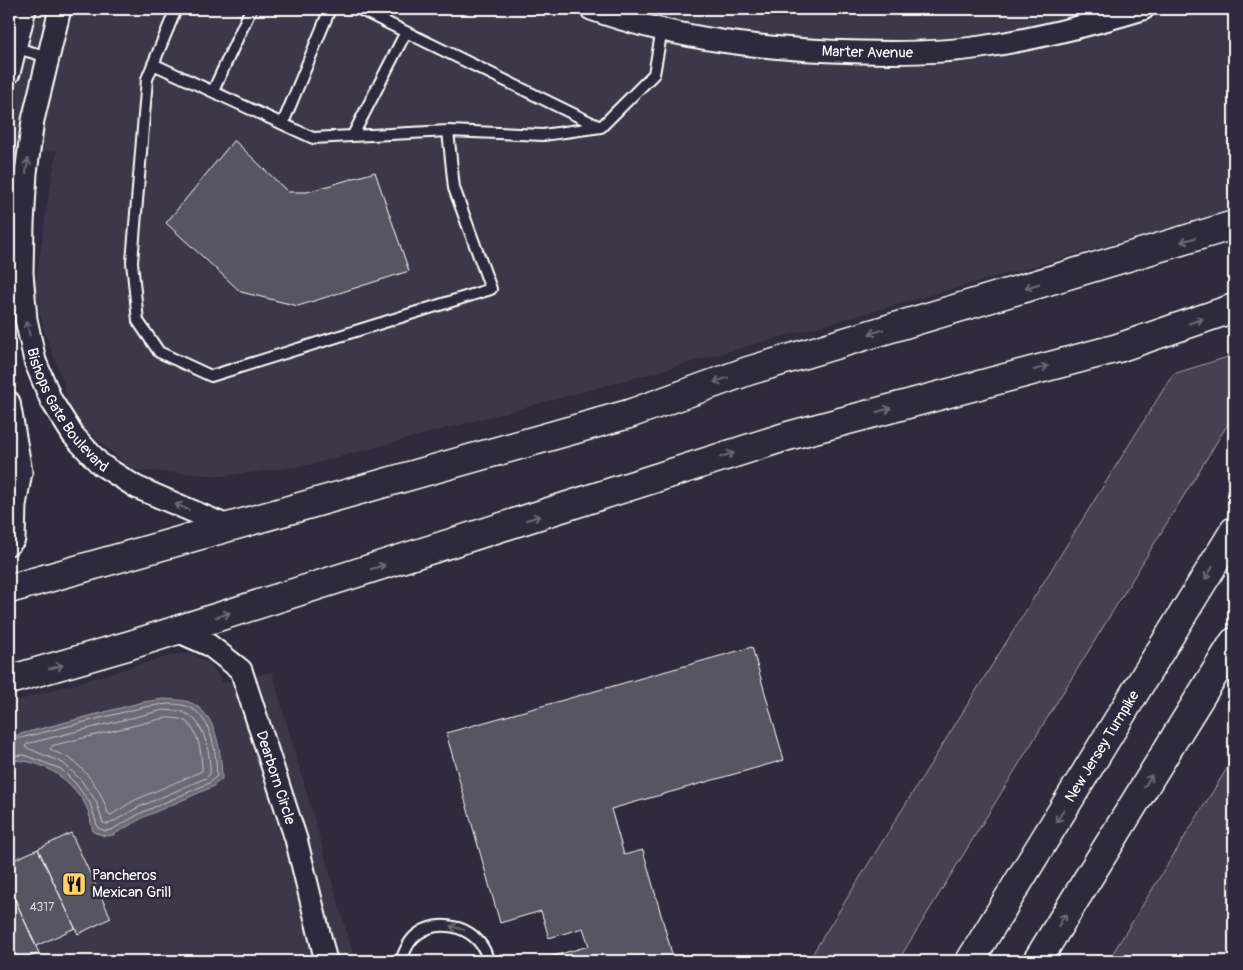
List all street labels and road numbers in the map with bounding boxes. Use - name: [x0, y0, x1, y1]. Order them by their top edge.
- street label: Marter Avenue: [821, 41, 914, 62]
- street label: Bishops Gate Boulevard: [23, 346, 112, 476]
- street label: New Jersey Turnpike: [1060, 686, 1144, 806]
- street label: Dearborn Circle: [252, 728, 300, 828]

